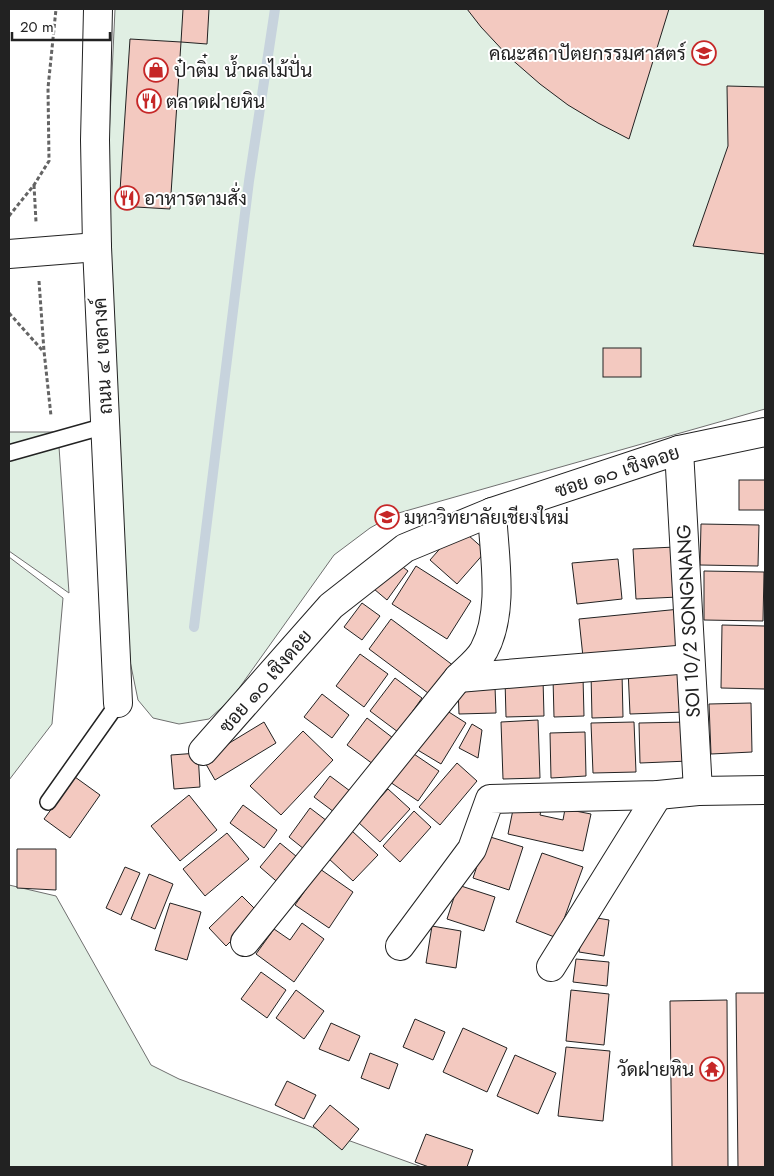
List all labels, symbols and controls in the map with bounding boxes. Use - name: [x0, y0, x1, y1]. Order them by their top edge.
- scale bar: [12, 10, 110, 42]
- text: 20 m: [20, 16, 54, 38]
- place label: คณะสถาปัตยกรรมศาสตร์: [489, 40, 686, 67]
- school or university icon: คณะสถาปัตยกรรมศาสตร์: [691, 40, 717, 66]
- place label: ป๋าติ๋ม น้ำผลไม้ปั่น: [174, 53, 312, 84]
- shop icon: ป๋าติ๋ม น้ำผลไม้ปั่น: [143, 57, 169, 83]
- restaurant icon: ตลาดฝายหิน: [136, 88, 162, 114]
- place label: ตลาดฝายหิน: [166, 88, 265, 115]
- place label: อาหารตามสั่ง: [144, 182, 247, 212]
- restaurant icon: อาหารตามสั่ง: [114, 185, 140, 211]
- street label: ถนน ๔ เขลางค์: [86, 297, 119, 415]
- street label: ซอย ๑๐ เชิงดอย: [551, 439, 683, 504]
- school or university icon: มหาวิทยาลัยเชียงใหม่: [374, 504, 400, 530]
- place label: มหาวิทยาลัยเชียงใหม่: [404, 504, 569, 531]
- street label: SOI 10/2 SONGNANG: [670, 524, 707, 718]
- street label: ซอย ๑๐ เชิงดอย: [213, 623, 318, 739]
- place label: วัดฝายหิน: [617, 1056, 694, 1083]
- temple icon: วัดฝายหิน: [699, 1056, 725, 1082]

